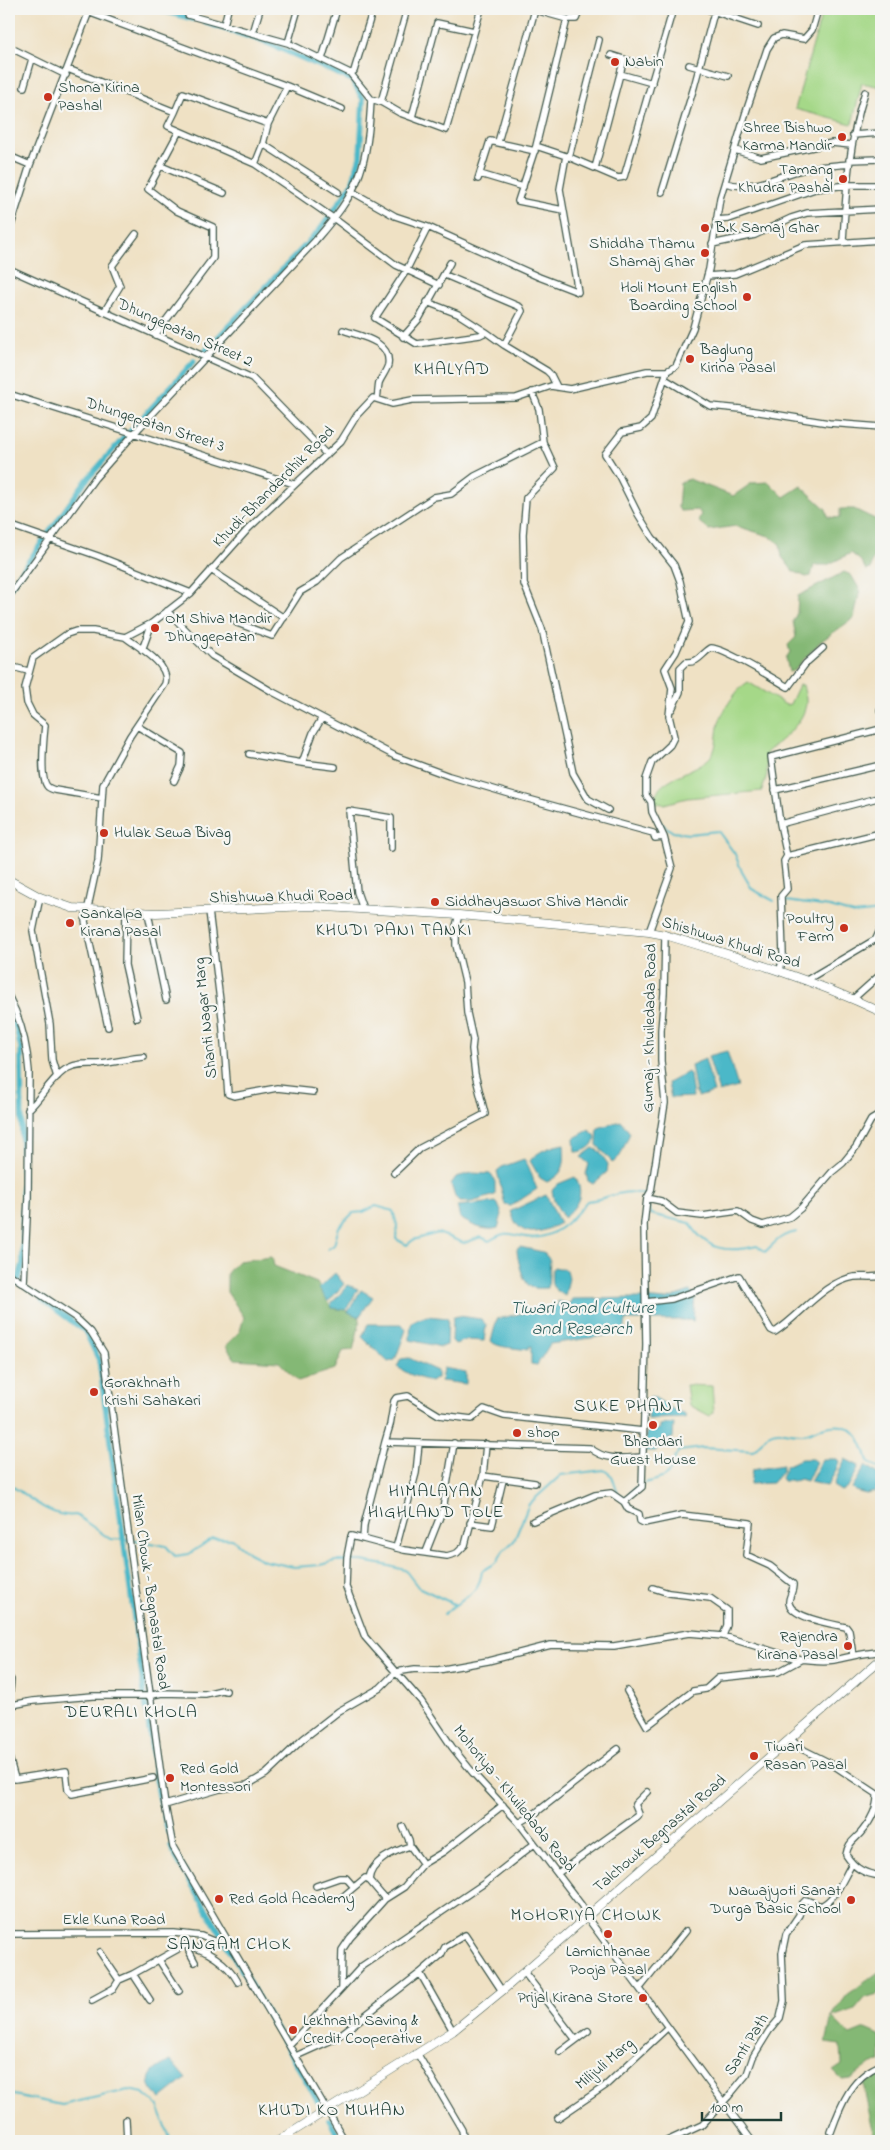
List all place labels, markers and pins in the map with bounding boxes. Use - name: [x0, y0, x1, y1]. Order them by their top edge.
- place label: Nabin: [625, 50, 664, 74]
- marker: Nabin: [609, 56, 621, 68]
- place label: Shona Kirina Pashal: [58, 76, 140, 118]
- marker: Shona Kirina Pashal: [42, 91, 54, 103]
- place label: Shree Bishwo Karma Mandir: [743, 116, 832, 158]
- marker: Shree Bishwo Karma Mandir: [836, 131, 848, 143]
- place label: Tamang Khudra Pashal: [738, 158, 833, 200]
- marker: Tamang Khudra Pashal: [837, 173, 849, 185]
- place label: B.K Samaj Ghar: [714, 216, 819, 240]
- marker: B.K Samaj Ghar: [699, 222, 711, 234]
- place label: Shiddha Thamu Shamaj Ghar: [589, 232, 695, 274]
- marker: Shiddha Thamu Shamaj Ghar: [699, 247, 711, 259]
- place label: Holi Mount English Boarding School: [620, 276, 737, 318]
- marker: Holi Mount English Boarding School: [741, 291, 753, 303]
- place label: Baglung Kirina Pasal: [699, 338, 776, 380]
- marker: Baglung Kirina Pasal: [684, 353, 696, 365]
- place label: OM Shiva Mandir Dhungepatan: [164, 607, 272, 649]
- marker: OM Shiva Mandir Dhungepatan: [149, 622, 161, 634]
- place label: Hulak Sewa Bivag: [114, 821, 231, 845]
- marker: Hulak Sewa Bivag: [98, 827, 110, 839]
- place label: Siddhayaswor Shiva Mandir: [445, 890, 628, 914]
- marker: Siddhayaswor Shiva Mandir: [429, 896, 441, 908]
- place label: Sankalpa Kirana Pasal: [80, 902, 161, 944]
- place label: Poultry Farm: [786, 907, 834, 949]
- marker: Sankalpa Kirana Pasal: [64, 917, 76, 929]
- marker: Poultry Farm: [838, 922, 850, 934]
- place label: Gorakhnath Krishi Sahakari: [104, 1371, 201, 1413]
- marker: Gorakhnath Krishi Sahakari: [88, 1386, 100, 1398]
- marker: Bhandari Guest House: [647, 1419, 659, 1431]
- place label: shop: [527, 1421, 560, 1445]
- marker: shop: [511, 1427, 523, 1439]
- place label: Bhandari Guest House: [610, 1430, 697, 1472]
- place label: Rajendra Kirana Pasal: [757, 1625, 838, 1667]
- marker: Rajendra Kirana Pasal: [842, 1640, 854, 1652]
- place label: Tiwari Rasan Pasal: [764, 1735, 847, 1777]
- marker: Tiwari Rasan Pasal: [748, 1750, 760, 1762]
- place label: Red Gold Montessori: [180, 1757, 251, 1799]
- marker: Red Gold Montessori: [164, 1772, 176, 1784]
- place label: Nawajyoti Sanat Durga Basic School: [709, 1879, 842, 1921]
- place label: Red Gold Academy: [229, 1887, 355, 1911]
- marker: Red Gold Academy: [213, 1893, 225, 1905]
- marker: Nawajyoti Sanat Durga Basic School: [845, 1894, 857, 1906]
- marker: Lamichhanae Pooja Pasal: [602, 1928, 614, 1940]
- place label: Lamichhanae Pooja Pasal: [566, 1940, 651, 1982]
- place label: Prijal Kirana Store: [517, 1986, 634, 2010]
- marker: Prijal Kirana Store: [637, 1992, 649, 2004]
- place label: Lekhnath Saving & Credit Cooperative: [303, 2009, 423, 2051]
- marker: Lekhnath Saving & Credit Cooperative: [287, 2024, 299, 2036]

